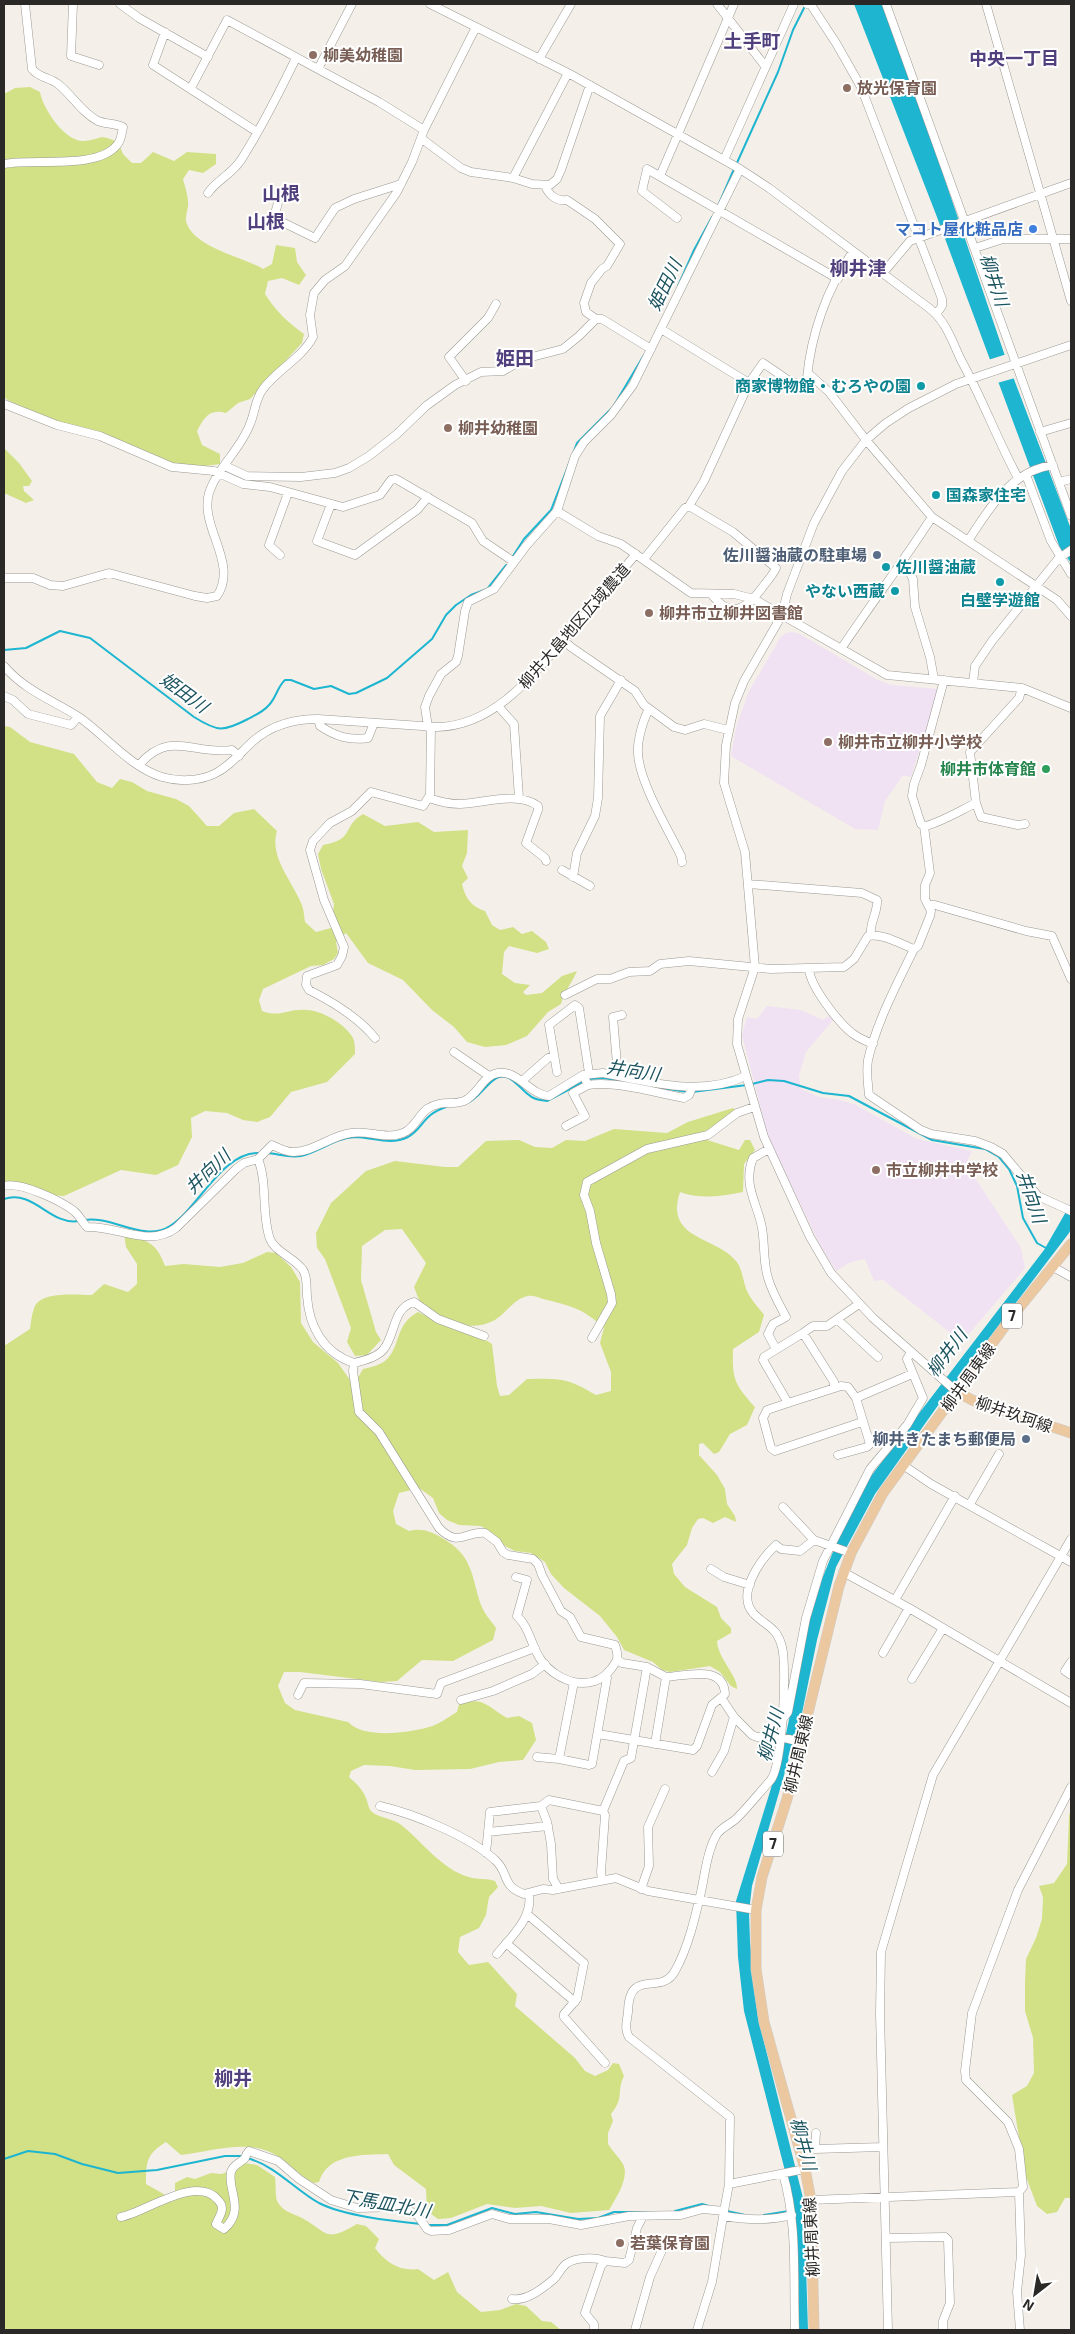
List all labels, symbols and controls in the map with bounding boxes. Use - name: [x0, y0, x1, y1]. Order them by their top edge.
- district label: 土手町: [723, 29, 781, 52]
- place label: 柳美幼稚園: [323, 45, 403, 64]
- district label: 中央一丁目: [969, 47, 1059, 69]
- marker: 柳美幼稚園: [307, 49, 319, 61]
- place label: 放光保育園: [857, 78, 937, 97]
- marker: 放光保育園: [841, 82, 853, 94]
- district label: 山根: [262, 181, 300, 204]
- district label: 山根: [247, 209, 285, 232]
- place label: マコト屋化粧品店: [895, 219, 1023, 238]
- marker: マコト屋化粧品店: [1027, 223, 1039, 235]
- water label: 柳井川: [976, 251, 1014, 311]
- water label: 姫田川: [642, 254, 687, 314]
- district label: 柳井津: [829, 256, 887, 279]
- district label: 姫田: [496, 346, 534, 369]
- place label: 商家博物館・むろやの園: [735, 376, 911, 395]
- marker: 商家博物館・むろやの園: [915, 380, 927, 392]
- place label: 柳井幼稚園: [458, 418, 538, 437]
- marker: 柳井幼稚園: [442, 422, 454, 434]
- place label: 国森家住宅: [946, 485, 1026, 504]
- marker: 国森家住宅: [930, 489, 942, 501]
- place label: 佐川醤油蔵の駐車場: [722, 545, 867, 564]
- marker: 佐川醤油蔵の駐車場: [871, 549, 883, 561]
- place label: 佐川醤油蔵: [895, 557, 976, 576]
- street label: 柳井大畠地区広域農道: [514, 559, 633, 692]
- marker: 佐川醤油蔵: [880, 561, 892, 573]
- marker: 白壁学遊館: [994, 576, 1006, 588]
- place label: やない西蔵: [805, 581, 885, 600]
- marker: やない西蔵: [889, 585, 901, 597]
- place label: 白壁学遊館: [960, 590, 1040, 609]
- place label: 柳井市立柳井図書館: [659, 603, 803, 622]
- marker: 柳井市立柳井図書館: [643, 607, 655, 619]
- water label: 姫田川: [156, 667, 215, 718]
- place label: 柳井市立柳井小学校: [838, 732, 982, 751]
- marker: 柳井市立柳井小学校: [822, 736, 834, 748]
- place label: 柳井市体育館: [940, 759, 1036, 778]
- marker: 柳井市体育館: [1040, 763, 1052, 775]
- water label: 井向川: [605, 1055, 664, 1085]
- water label: 井向川: [180, 1143, 236, 1198]
- place label: 市立柳井中学校: [886, 1160, 998, 1179]
- marker: 市立柳井中学校: [870, 1164, 882, 1176]
- water label: 井向川: [1013, 1168, 1052, 1228]
- road number: 7: [1002, 1304, 1022, 1328]
- water label: 柳井川: [921, 1323, 972, 1381]
- street label: 柳井周東線: [936, 1339, 999, 1415]
- street label: 柳井玖珂線: [973, 1392, 1055, 1436]
- place label: 柳井きたまち郵便局: [872, 1429, 1016, 1448]
- marker: 柳井きたまち郵便局: [1020, 1433, 1032, 1445]
- water label: 柳井川: [752, 1704, 788, 1764]
- street label: 柳井周東線: [779, 1713, 816, 1795]
- road number: 7: [763, 1832, 783, 1856]
- district label: 柳井: [214, 2066, 252, 2089]
- water label: 柳井川: [786, 2115, 822, 2175]
- water label: 下馬皿北川: [340, 2184, 434, 2222]
- street label: 柳井周東線: [799, 2197, 822, 2277]
- place label: 若葉保育園: [630, 2233, 710, 2252]
- marker: 若葉保育園: [614, 2237, 626, 2249]
- north arrow: [1010, 2269, 1060, 2319]
- text: N: [1019, 2296, 1037, 2315]

